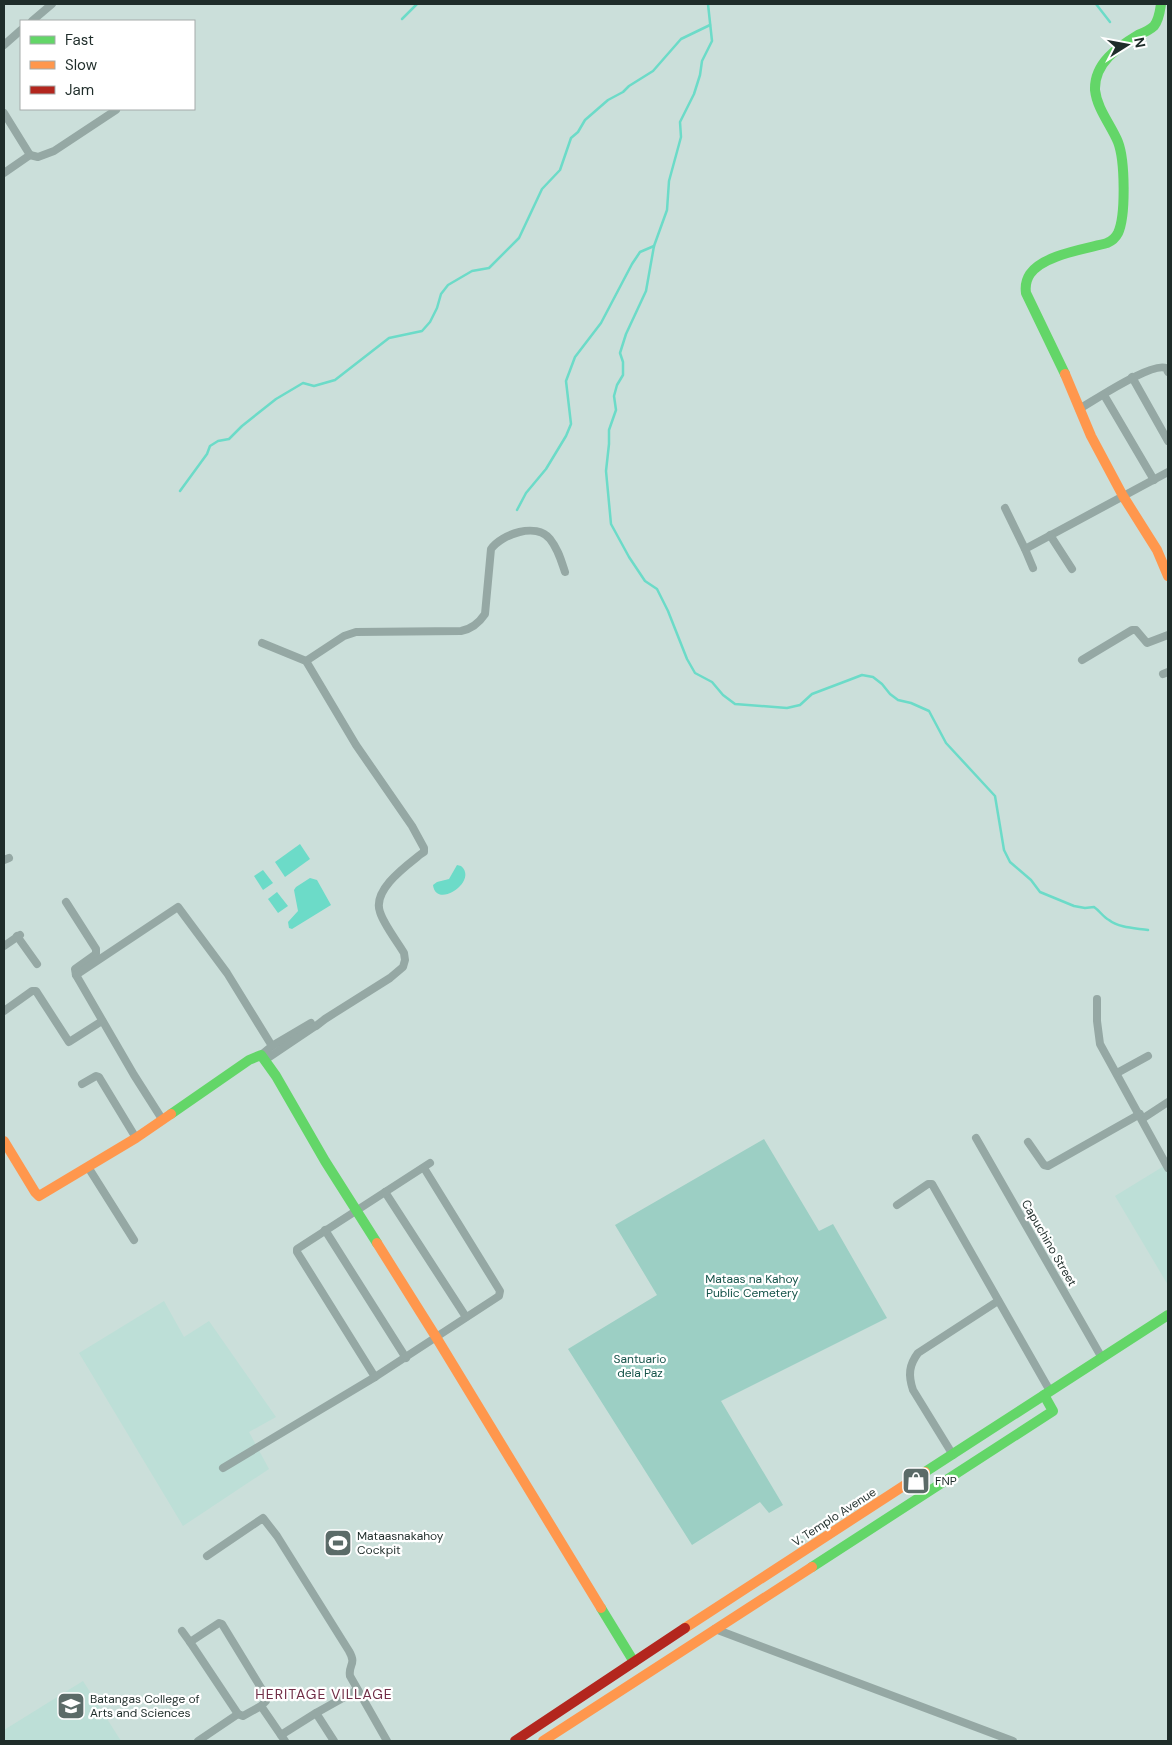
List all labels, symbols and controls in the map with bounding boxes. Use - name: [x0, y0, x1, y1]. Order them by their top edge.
- legend: [20, 20, 195, 110]
- north arrow: [1102, 20, 1152, 70]
- text: Fast: [65, 30, 94, 50]
- text: N: [1130, 36, 1150, 49]
- text: Slow: [65, 55, 98, 75]
- text: Jam: [65, 80, 94, 100]
- street label: Capuchino Street: [1018, 1197, 1080, 1289]
- park label: Mataas na Kahoy Public Cemetery: [705, 1271, 799, 1301]
- park label: Santuario dela Paz: [614, 1351, 666, 1381]
- shop icon: FNP: [901, 1466, 931, 1496]
- place label: FNP: [935, 1473, 957, 1489]
- street label: V. Templo Avenue: [789, 1484, 879, 1550]
- sports icon: Mataasnakahoy Cockpit: [323, 1528, 353, 1558]
- place label: Mataasnakahoy Cockpit: [357, 1528, 444, 1558]
- district label: HERITAGE VILLAGE: [255, 1685, 393, 1703]
- school or university icon: Batangas College of Arts and Sciences: [56, 1691, 86, 1721]
- place label: Batangas College of Arts and Sciences: [90, 1691, 200, 1721]

